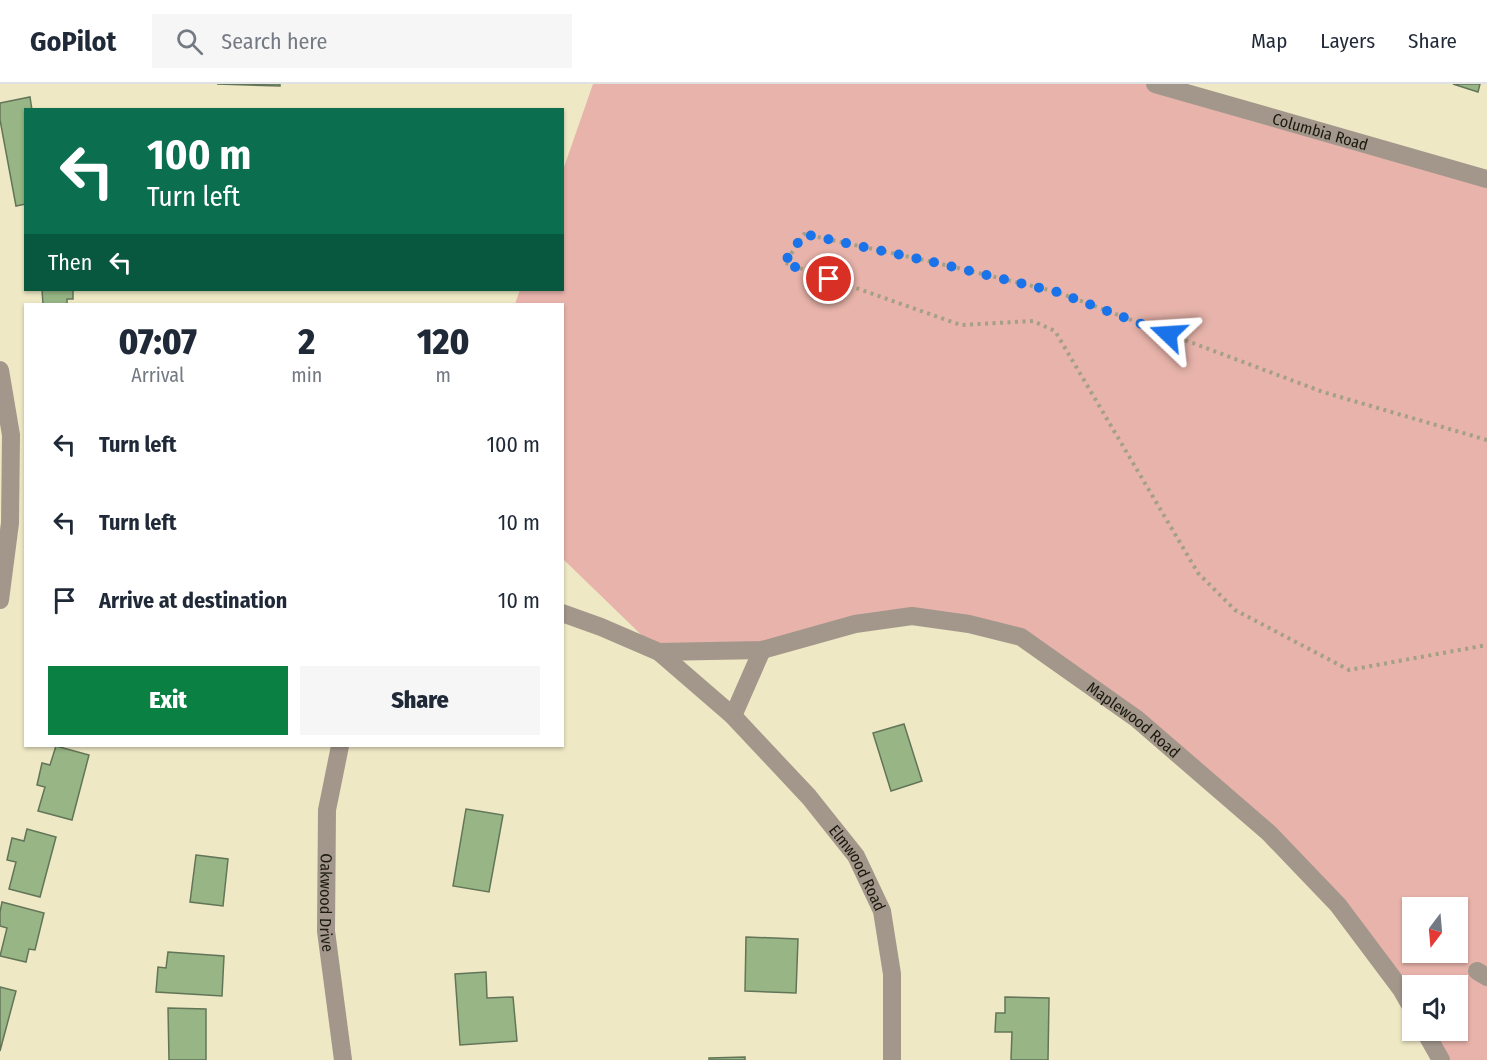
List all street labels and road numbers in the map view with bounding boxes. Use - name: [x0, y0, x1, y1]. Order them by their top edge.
- street label: Columbia Road: [1270, 109, 1370, 154]
- street label: Maplewood Road: [1084, 677, 1184, 761]
- street label: Elmwood Road: [825, 821, 890, 914]
- street label: Oakwood Drive: [316, 853, 338, 953]

